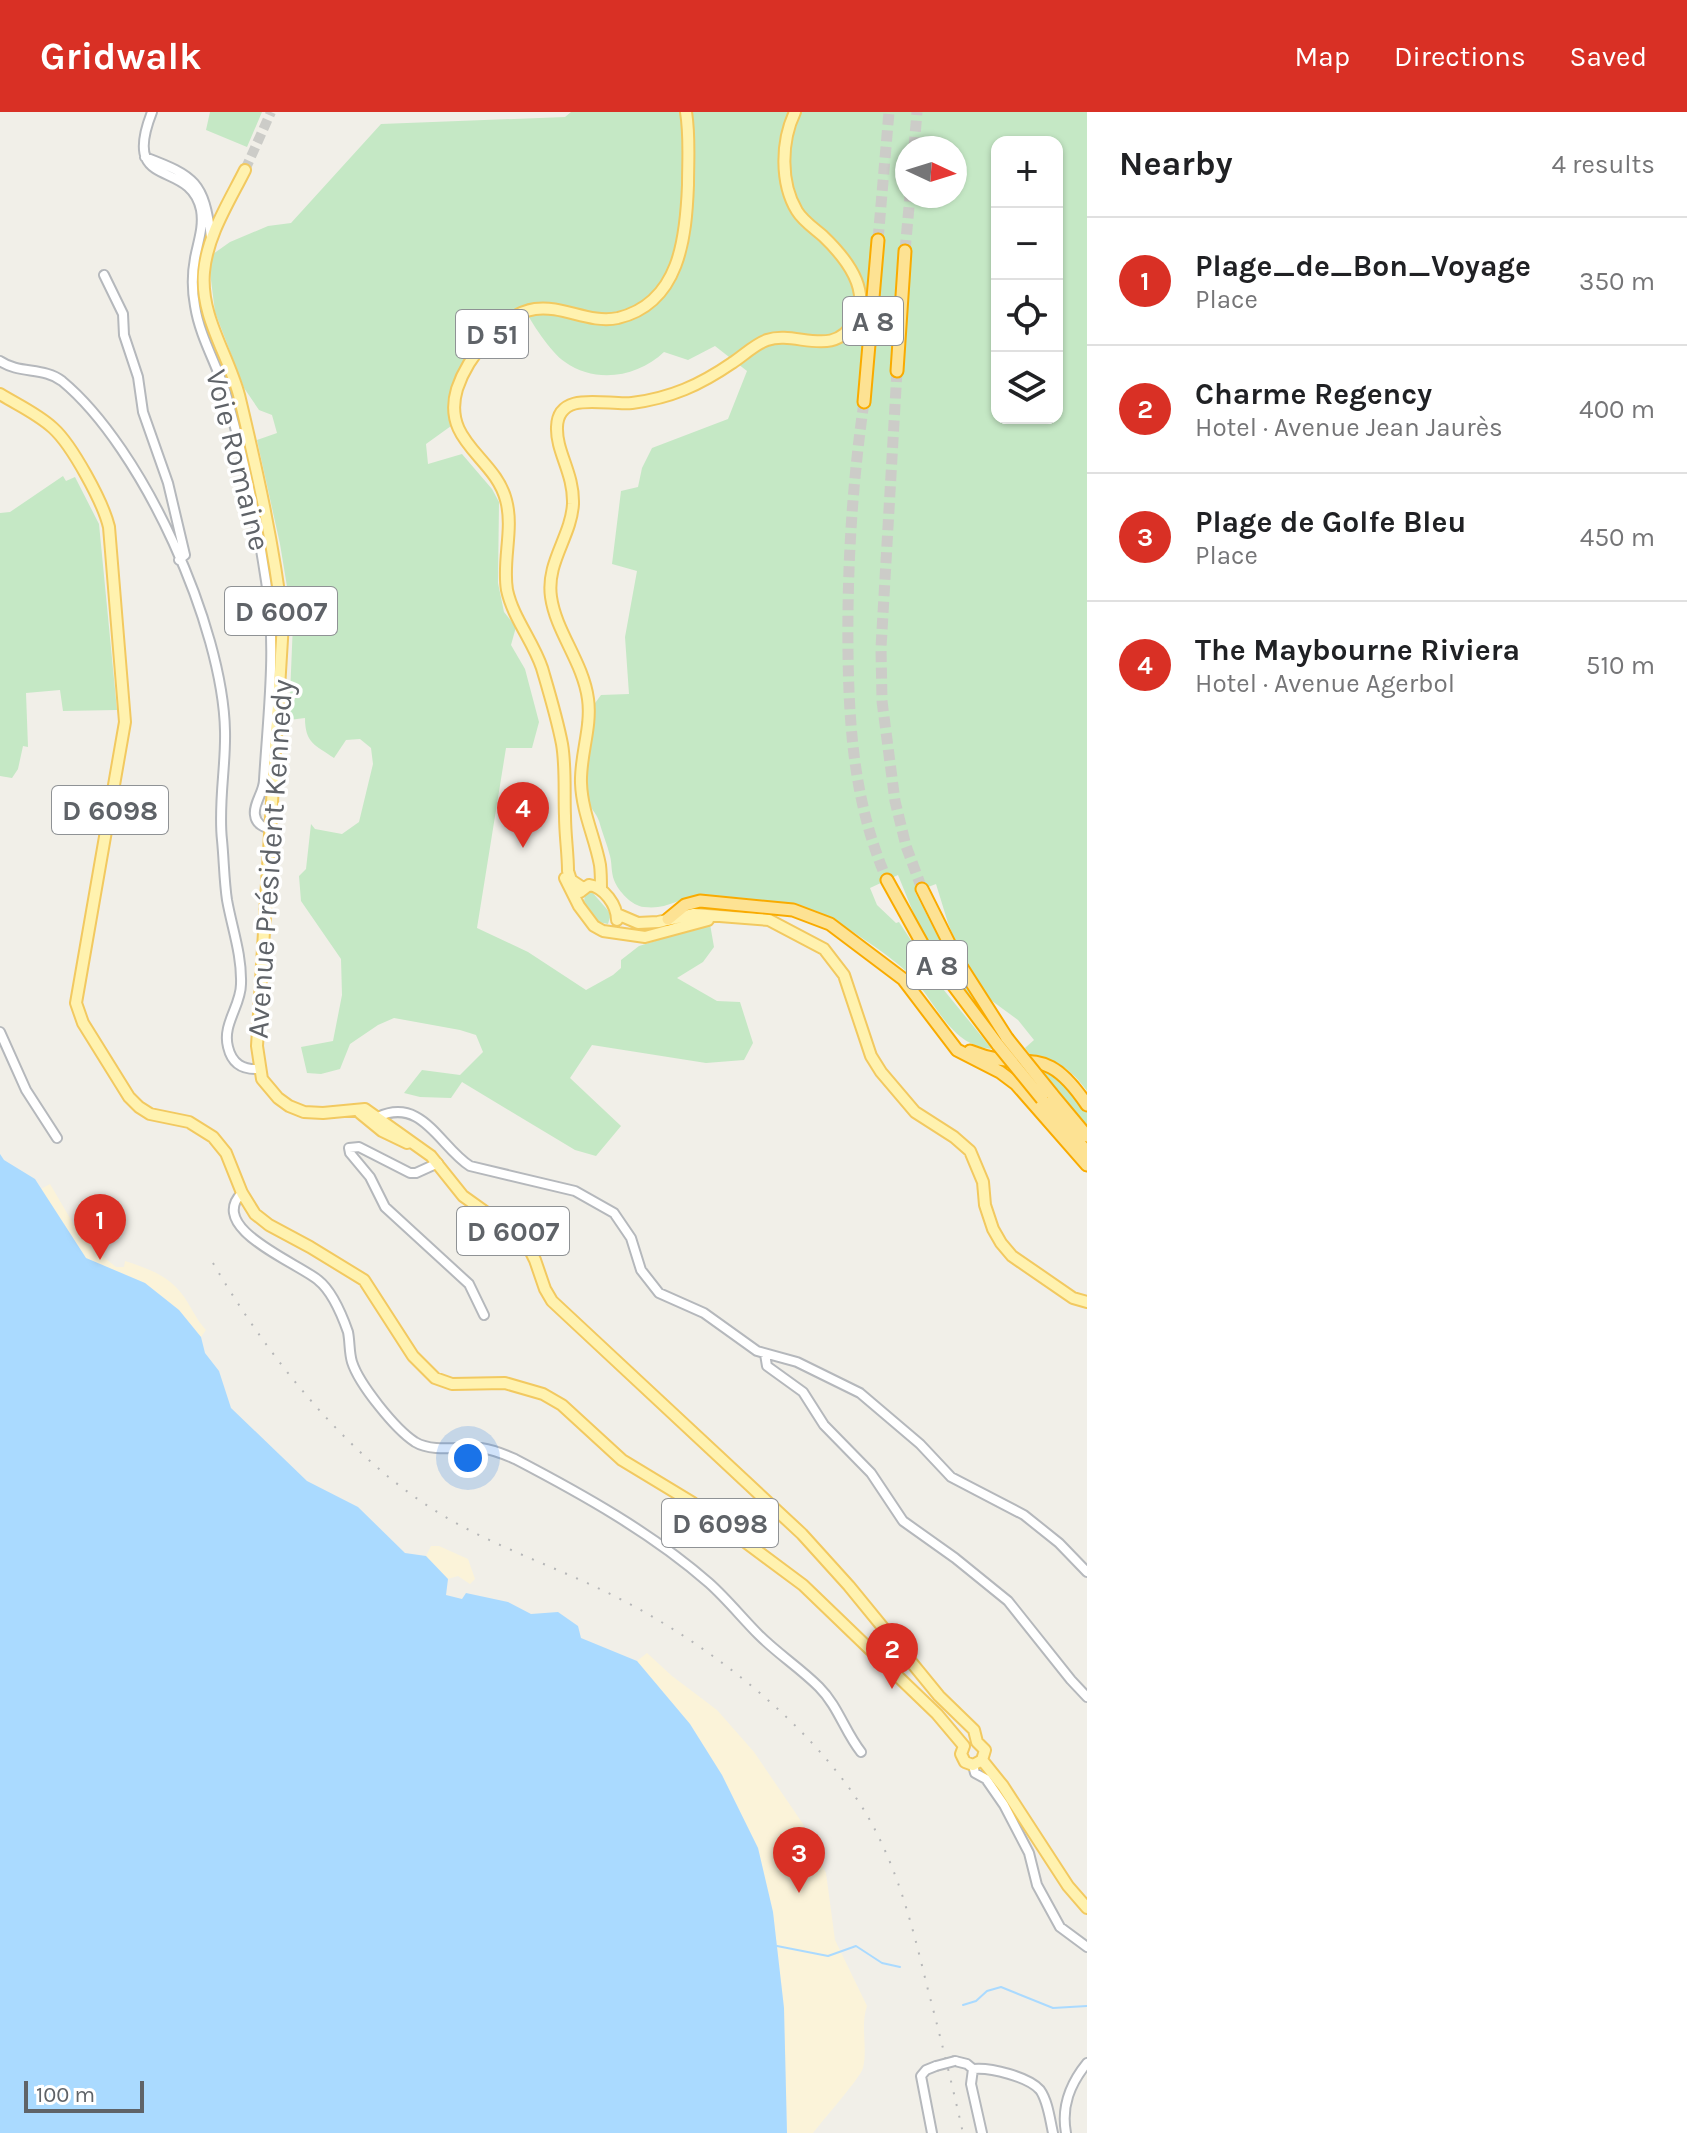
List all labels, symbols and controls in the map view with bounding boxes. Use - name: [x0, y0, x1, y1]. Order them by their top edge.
- text: Gridwalk: [40, 34, 202, 79]
- text: Map: [1295, 40, 1350, 73]
- text: Directions: [1394, 40, 1526, 73]
- text: Saved: [1570, 40, 1647, 73]
- north arrow: [895, 136, 967, 208]
- map controls: [991, 136, 1063, 424]
- button: +: [991, 136, 1063, 208]
- text: Nearby: [1119, 144, 1233, 184]
- text: 4 results: [1551, 149, 1655, 180]
- button: −: [991, 208, 1063, 280]
- text: Plage_de_Bon_Voyage: [1195, 248, 1531, 284]
- text: 1: [1140, 266, 1150, 297]
- text: 350 m: [1579, 266, 1655, 297]
- button: locate: [991, 280, 1063, 352]
- text: Place: [1195, 284, 1258, 315]
- road number: A 8: [843, 297, 903, 345]
- road number: D 51: [456, 310, 528, 358]
- button: layers: [991, 352, 1063, 424]
- street label: Voie Romaine: [198, 366, 278, 554]
- text: Charme Regency: [1195, 376, 1432, 412]
- text: 2: [1137, 394, 1153, 425]
- text: 400 m: [1579, 394, 1655, 425]
- text: Hotel · Avenue Jean Jaurès: [1195, 412, 1503, 443]
- text: Plage de Golfe Bleu: [1195, 504, 1466, 540]
- text: 3: [1137, 522, 1153, 553]
- text: 450 m: [1580, 522, 1655, 553]
- text: Place: [1195, 540, 1258, 571]
- road number: D 6007: [225, 587, 337, 635]
- text: The Maybourne Riviera: [1195, 632, 1520, 668]
- text: 4: [1137, 650, 1153, 681]
- text: 510 m: [1586, 650, 1655, 681]
- text: Hotel · Avenue Agerbol: [1195, 668, 1455, 699]
- street label: Avenue Président Kennedy: [239, 678, 301, 1040]
- pin: 4: [497, 782, 549, 848]
- road number: D 6098: [52, 786, 168, 834]
- road number: A 8: [907, 941, 967, 989]
- pin: 1: [74, 1194, 126, 1260]
- road number: D 6007: [457, 1207, 569, 1255]
- your location: [448, 1438, 488, 1478]
- road number: D 6098: [662, 1499, 778, 1547]
- pin: 2: [866, 1623, 918, 1689]
- pin: 3: [773, 1827, 825, 1893]
- scale bar: [24, 2077, 144, 2113]
- text: 100 m: [36, 2082, 95, 2108]

